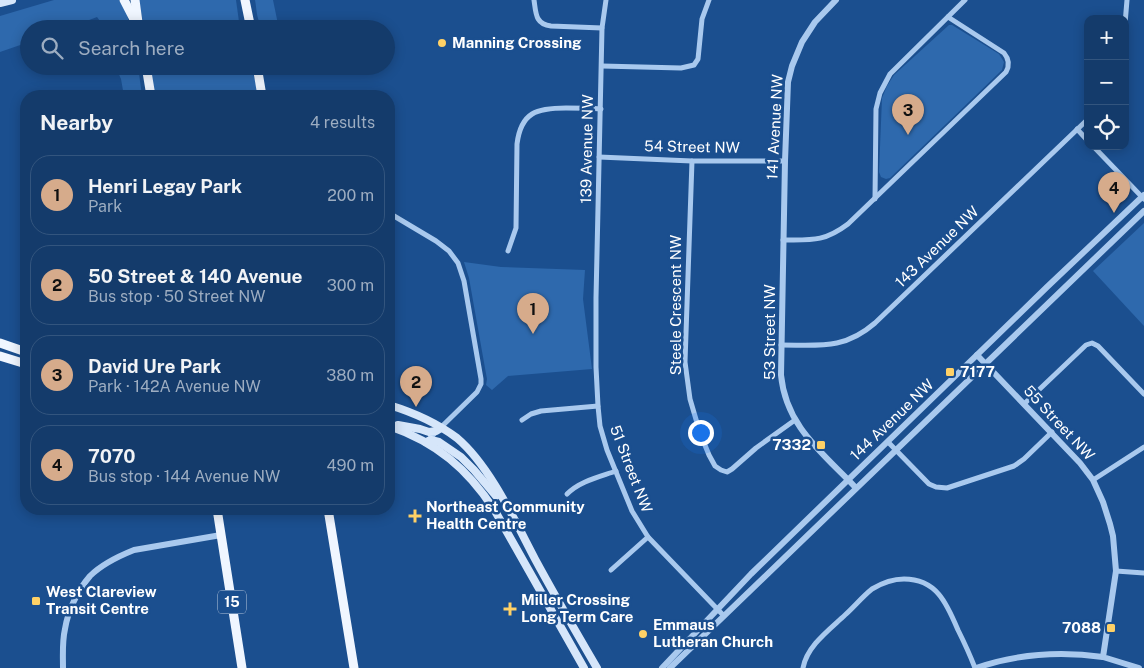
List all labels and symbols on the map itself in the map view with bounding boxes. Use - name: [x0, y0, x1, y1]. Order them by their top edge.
- place label: Manning Crossing: [452, 34, 582, 51]
- marker: Manning Crossing: [436, 37, 448, 49]
- street label: 141 Avenue NW: [763, 74, 786, 180]
- street label: 139 Avenue NW: [577, 94, 596, 204]
- pin: 3: [892, 94, 924, 135]
- street label: 54 Street NW: [644, 137, 740, 156]
- pin: 4: [1098, 172, 1130, 213]
- street label: 143 Avenue NW: [891, 203, 982, 291]
- street label: Steele Crescent NW: [667, 235, 684, 375]
- street label: 53 Street NW: [761, 284, 778, 380]
- pin: 1: [517, 293, 549, 334]
- place label: 7177: [960, 363, 995, 380]
- pin: 2: [400, 366, 432, 407]
- marker: 7177: [944, 366, 956, 378]
- street label: 144 Avenue NW: [846, 376, 937, 464]
- street label: 55 Street NW: [1020, 382, 1098, 464]
- your location: [688, 420, 714, 446]
- street label: 51 Street NW: [607, 423, 656, 515]
- place label: 7332: [772, 436, 811, 453]
- marker: 7332: [815, 439, 827, 451]
- place label: Northeast Community Health Centre: [426, 498, 585, 532]
- marker: Northeast Community Health Centre: [408, 509, 422, 523]
- place label: West Clareview Transit Centre: [46, 583, 157, 617]
- road number: 15: [218, 590, 246, 614]
- place label: Miller Crossing Long Term Care: [521, 591, 633, 625]
- marker: West Clareview Transit Centre: [30, 595, 42, 607]
- marker: Miller Crossing Long Term Care: [503, 602, 517, 616]
- place label: Emmaus Lutheran Church: [653, 616, 773, 650]
- place label: 7088: [1062, 619, 1101, 636]
- marker: 7088: [1105, 622, 1117, 634]
- marker: Emmaus Lutheran Church: [637, 628, 649, 640]

